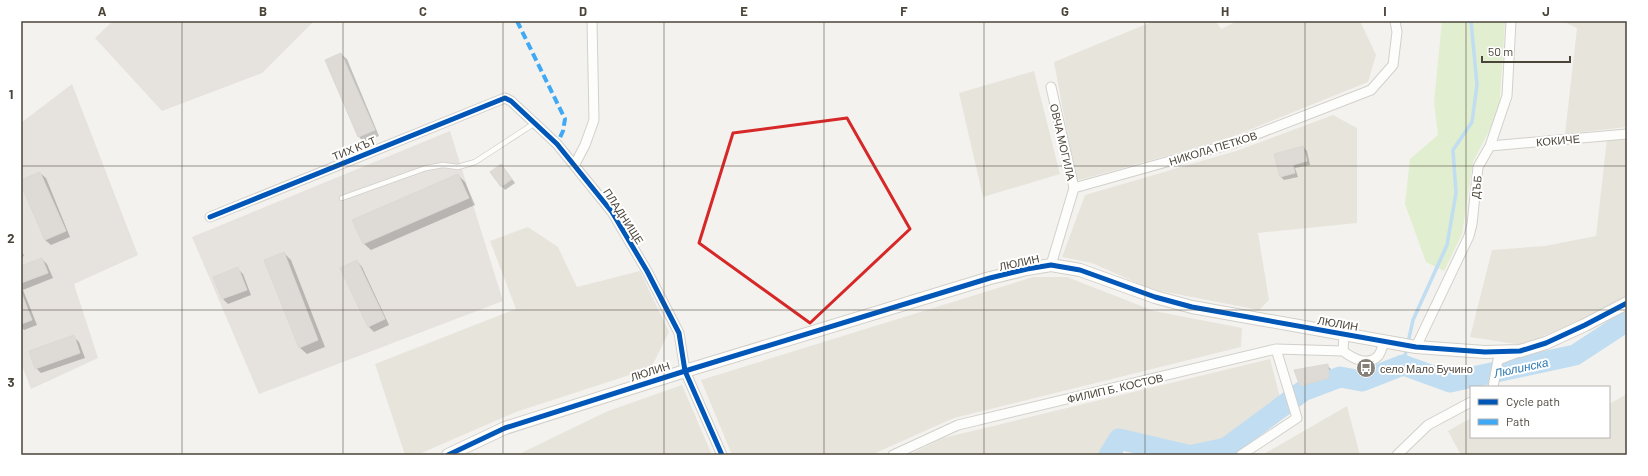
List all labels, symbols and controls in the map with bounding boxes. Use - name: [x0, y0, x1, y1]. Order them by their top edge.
- text: A: [98, 3, 107, 19]
- text: B: [259, 3, 267, 19]
- text: C: [419, 3, 427, 19]
- text: D: [579, 3, 587, 19]
- text: E: [740, 3, 748, 19]
- text: F: [900, 3, 908, 19]
- text: G: [1061, 3, 1069, 19]
- text: H: [1221, 3, 1229, 19]
- text: I: [1383, 3, 1387, 19]
- text: J: [1542, 3, 1550, 19]
- scale bar: [1482, 38, 1570, 64]
- text: 50 m: [1488, 44, 1513, 58]
- text: 1: [9, 86, 13, 102]
- street label: ОВЧА МОГИЛА: [1048, 102, 1078, 182]
- street label: НИКОЛА ПЕТКОВ: [1167, 128, 1259, 168]
- street label: КОКИЧЕ: [1536, 132, 1580, 148]
- street label: ТИХ КЪТ: [330, 133, 378, 163]
- street label: ДЪБ: [1468, 175, 1484, 199]
- street label: ПЛАДНИЩЕ: [601, 186, 647, 246]
- text: 2: [7, 230, 15, 246]
- street label: ЛЮЛИН: [998, 251, 1040, 273]
- street label: ЛЮЛИН: [1317, 313, 1359, 333]
- water label: Люлинска: [1491, 354, 1550, 380]
- bus stop icon: село Мало Бучино: [1355, 357, 1377, 379]
- street label: ЛЮЛИН: [629, 358, 672, 384]
- place label: село Мало Бучино: [1380, 362, 1473, 375]
- street label: ФИЛИП Б. КОСТОВ: [1066, 371, 1164, 405]
- text: 3: [7, 374, 15, 390]
- legend: [1470, 386, 1610, 438]
- text: Cycle path: [1506, 394, 1560, 408]
- text: Path: [1506, 414, 1530, 428]

